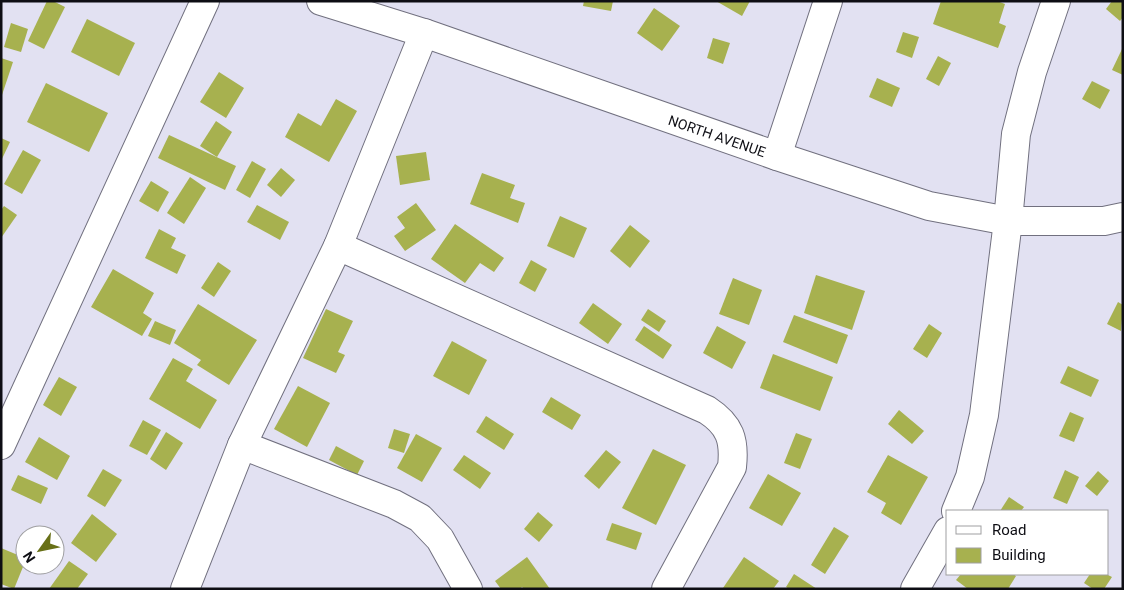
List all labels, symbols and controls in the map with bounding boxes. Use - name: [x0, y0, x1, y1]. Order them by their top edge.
- street label: NORTH AVENUE: [666, 112, 768, 160]
- legend: [946, 510, 1109, 575]
- text: Road: [992, 521, 1026, 539]
- north arrow: [15, 525, 65, 575]
- text: Building: [992, 546, 1046, 564]
- text: N: [20, 549, 39, 566]

